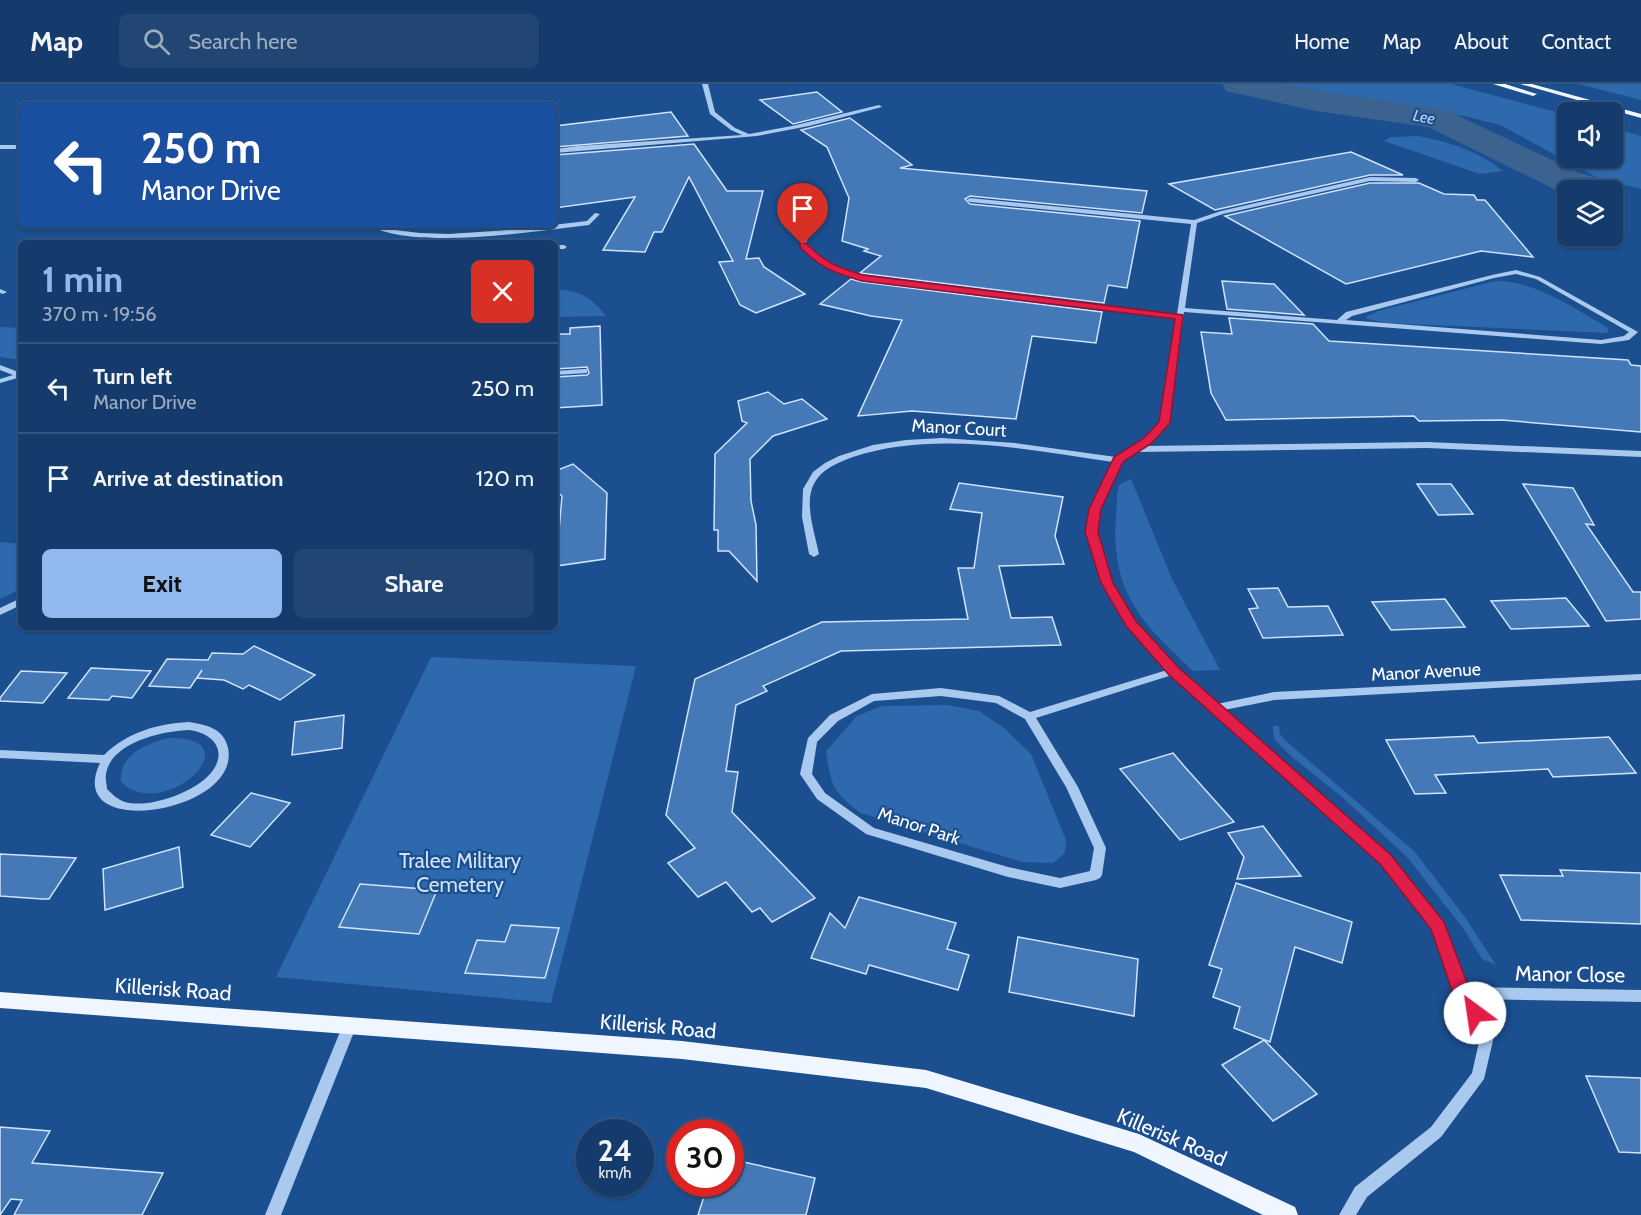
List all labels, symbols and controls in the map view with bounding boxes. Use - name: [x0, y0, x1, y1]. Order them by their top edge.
- search box: [119, 14, 539, 68]
- text: Map: [30, 24, 83, 58]
- icon: search: [140, 25, 173, 58]
- text: Search here: [188, 28, 297, 55]
- text: Home: [1294, 29, 1350, 54]
- text: Map: [1383, 29, 1421, 54]
- text: About: [1454, 29, 1508, 54]
- text: Contact: [1541, 29, 1611, 54]
- map controls: [1557, 102, 1623, 246]
- button: sound: [1557, 102, 1623, 168]
- water label: Lee: [1411, 106, 1437, 128]
- text: 250 m: [141, 122, 261, 174]
- icon: left: [42, 126, 120, 204]
- text: Manor Drive: [141, 174, 281, 207]
- button: layers: [1557, 180, 1623, 246]
- pin: [777, 183, 828, 245]
- icon: arrive: [786, 192, 819, 225]
- text: 1 min: [42, 257, 123, 301]
- button: close: [471, 260, 534, 323]
- text: 370 m · 19:56: [42, 302, 157, 326]
- text: Turn left: [93, 363, 172, 390]
- icon: left: [42, 372, 75, 405]
- text: 250 m: [471, 375, 534, 402]
- text: Manor Drive: [93, 390, 197, 414]
- street label: Manor Court: [911, 415, 1007, 441]
- icon: arrive: [42, 462, 75, 495]
- text: Arrive at destination: [93, 465, 283, 492]
- text: 120 m: [476, 465, 534, 492]
- button: Exit: [42, 549, 282, 618]
- button: Share: [294, 549, 534, 618]
- street label: Manor Avenue: [1371, 658, 1481, 686]
- street label: Manor Park: [875, 802, 964, 850]
- park label: Tralee Military Cemetery: [399, 848, 521, 897]
- street label: Manor Close: [1515, 961, 1626, 987]
- street label: Killerisk Road: [114, 972, 232, 1006]
- position arrow: [1443, 981, 1507, 1045]
- street label: Killerisk Road: [599, 1008, 717, 1044]
- street label: Killerisk Road: [1113, 1103, 1231, 1171]
- speed limit sign: 30: [666, 1119, 744, 1197]
- text: 24: [598, 1132, 632, 1169]
- text: km/h: [599, 1164, 631, 1182]

